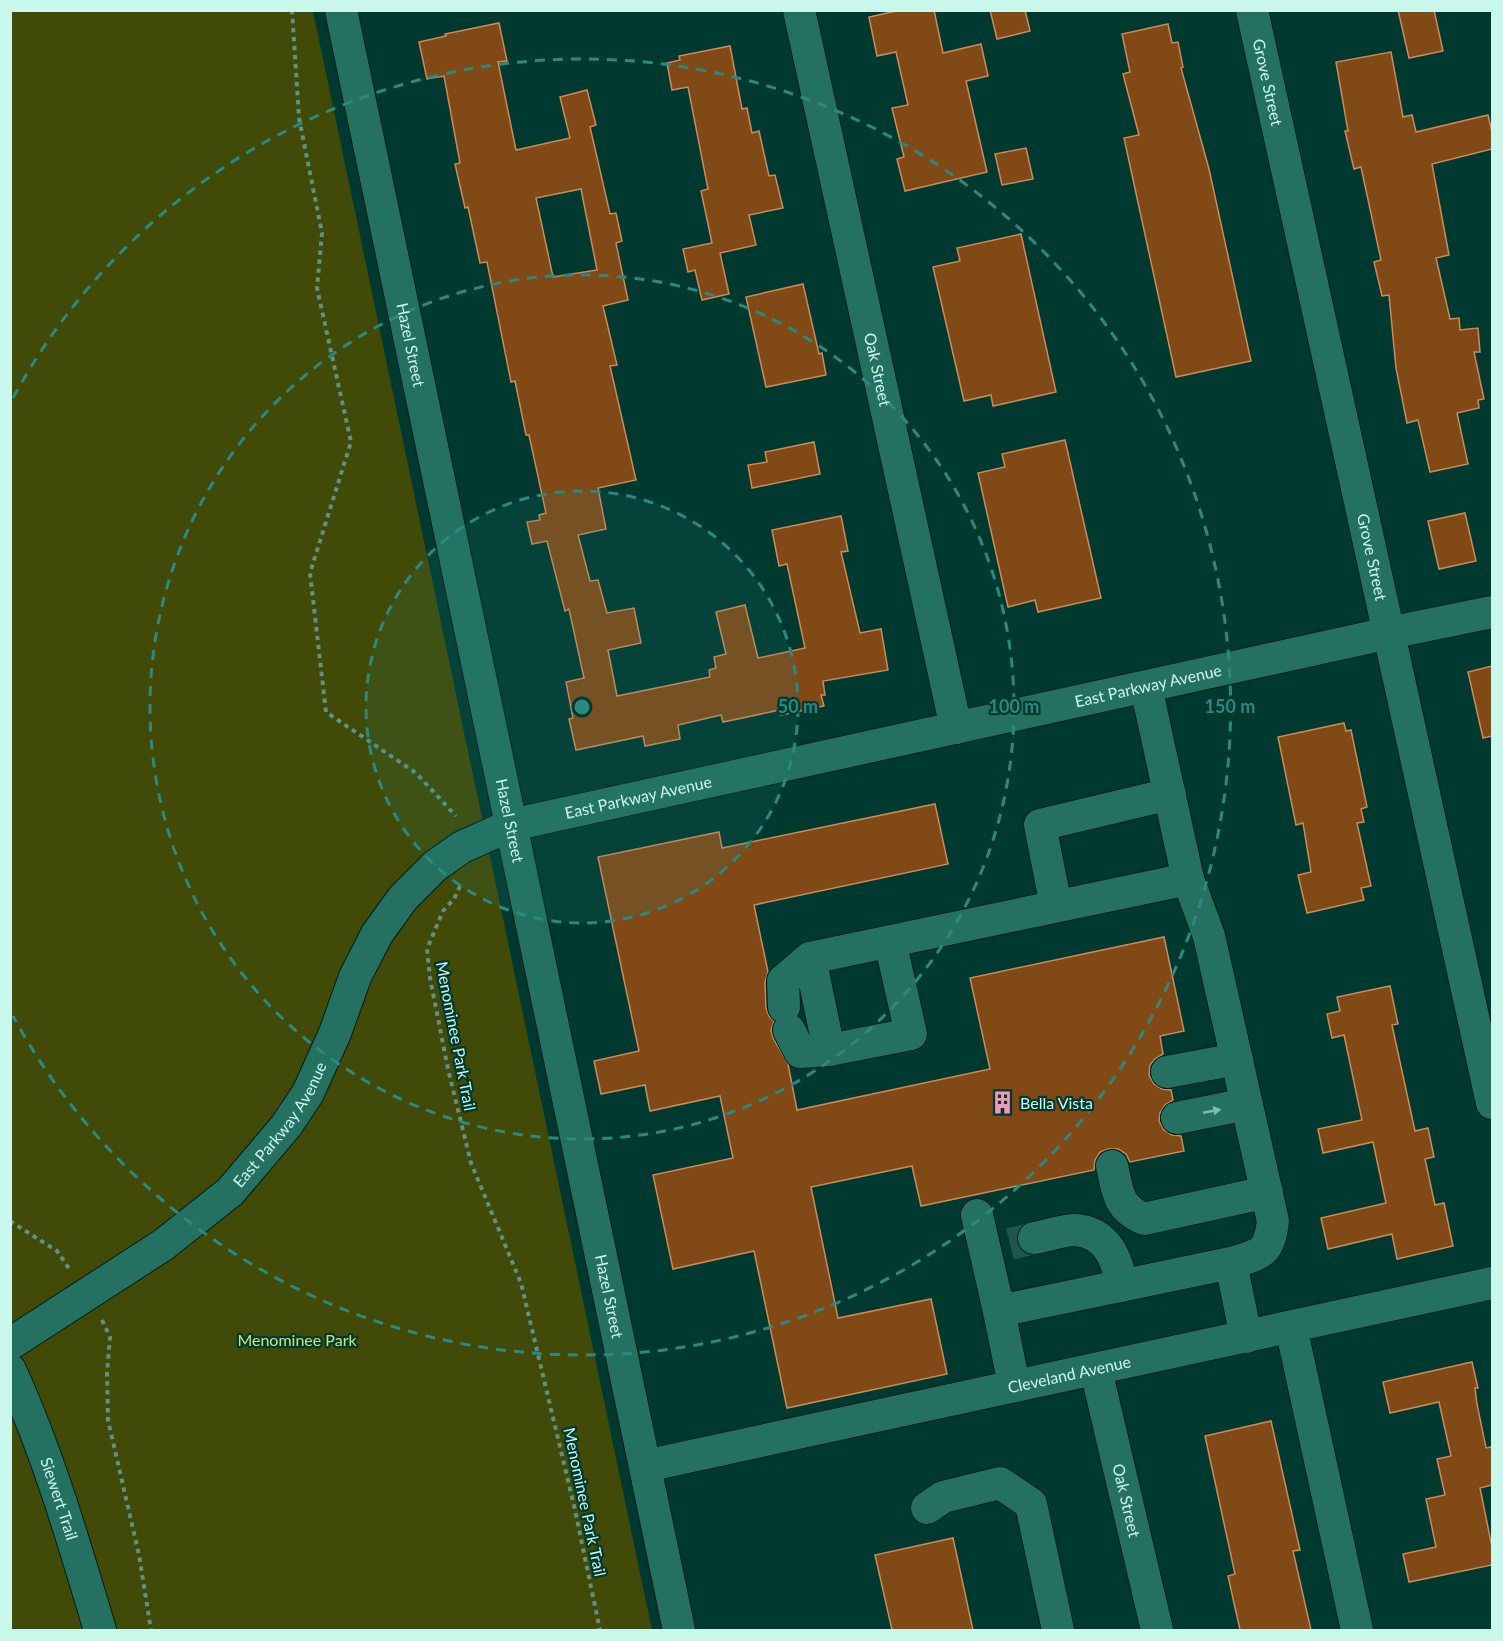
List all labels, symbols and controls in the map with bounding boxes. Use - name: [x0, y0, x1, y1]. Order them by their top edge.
- street label: Grove Street: [1250, 37, 1287, 128]
- street label: Hazel Street: [393, 301, 429, 389]
- street label: Oak Street: [861, 331, 895, 408]
- street label: Grove Street: [1354, 511, 1391, 602]
- street label: East Parkway Avenue: [1073, 660, 1223, 710]
- text: 50 m: [778, 695, 818, 717]
- text: 100 m: [989, 695, 1039, 717]
- text: 150 m: [1205, 695, 1255, 717]
- centre of rings: [572, 697, 592, 717]
- street label: East Parkway Avenue: [563, 771, 713, 822]
- street label: Hazel Street: [493, 777, 529, 865]
- street label: Menominee Park Trail: [433, 960, 480, 1112]
- street label: East Parkway Avenue: [228, 1059, 330, 1191]
- building icon: Bella Vista: [989, 1090, 1015, 1116]
- place label: Bella Vista: [1020, 1093, 1093, 1112]
- one-way arrow: [1203, 1106, 1222, 1115]
- street label: Hazel Street: [592, 1252, 628, 1340]
- park label: Menominee Park: [237, 1330, 357, 1349]
- street label: Cleveland Avenue: [1006, 1351, 1132, 1396]
- street label: Menominee Park Trail: [560, 1426, 611, 1578]
- street label: Siewert Trail: [37, 1455, 82, 1542]
- street label: Oak Street: [1109, 1462, 1145, 1539]

